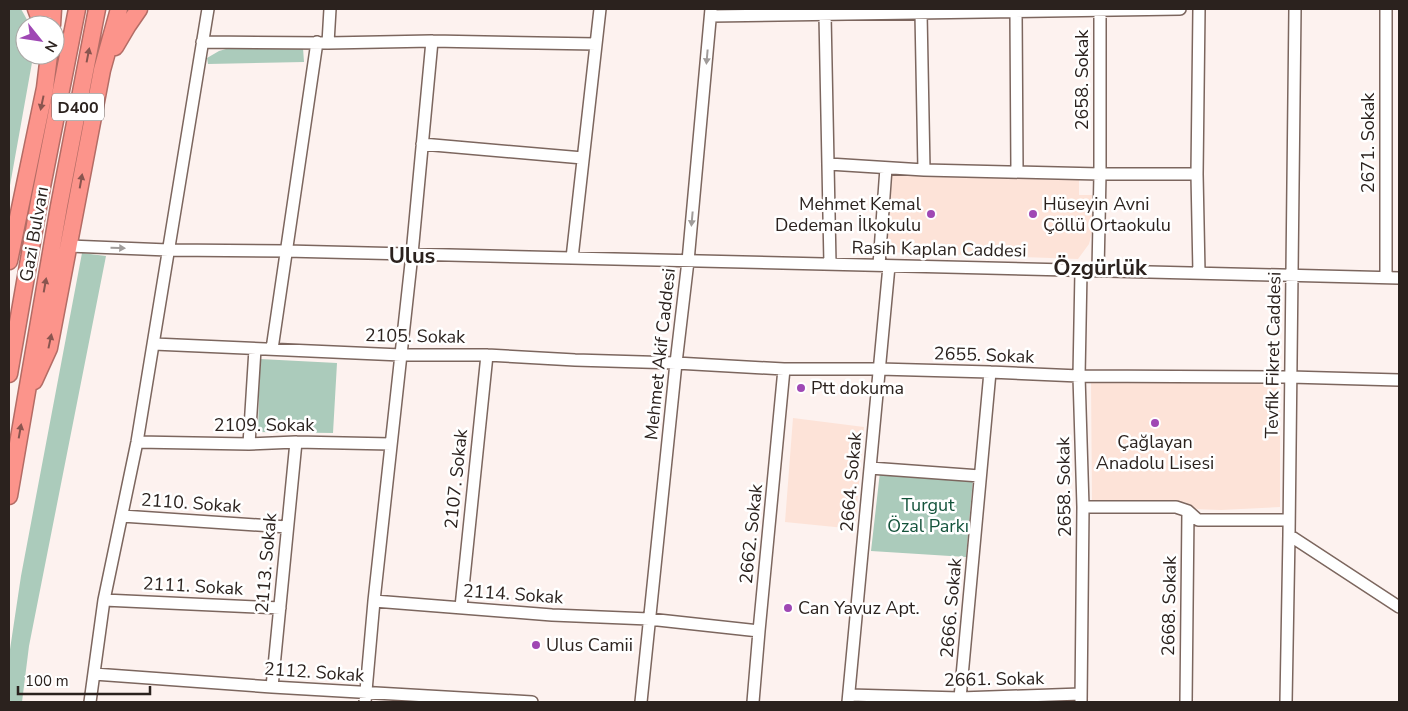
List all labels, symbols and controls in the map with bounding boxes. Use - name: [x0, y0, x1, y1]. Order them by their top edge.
- north arrow: [15, 15, 65, 65]
- street label: 2658. Sokak: [1070, 29, 1094, 130]
- text: N: [40, 37, 62, 56]
- one-way arrow: [84, 48, 92, 63]
- one-way arrow: [703, 50, 711, 66]
- street label: 2671. Sokak: [1356, 92, 1380, 193]
- road number: D400: [52, 94, 104, 120]
- one-way arrow: [37, 96, 45, 112]
- one-way arrow: [78, 173, 86, 189]
- street label: Gazi Bulvarı: [14, 184, 54, 284]
- place label: Mehmet Kemal Dedeman İlkokulu: [775, 192, 922, 237]
- place label: Hüseyin Avni Çöllü Ortaokulu: [1043, 192, 1171, 237]
- marker: Mehmet Kemal Dedeman İlkokulu: [925, 208, 937, 220]
- marker: Hüseyin Avni Çöllü Ortaokulu: [1027, 208, 1039, 220]
- one-way arrow: [688, 211, 696, 227]
- street label: Rasih Kaplan Caddesi: [851, 235, 1027, 263]
- district label: Ulus: [389, 241, 435, 271]
- one-way arrow: [110, 244, 126, 252]
- district label: Özgürlük: [1053, 253, 1148, 283]
- street label: Mehmet Akif Caddesi: [639, 267, 681, 441]
- street label: Tevfik Fikret Caddesi: [1260, 271, 1286, 439]
- one-way arrow: [42, 276, 50, 292]
- street label: 2105. Sokak: [365, 323, 466, 349]
- one-way arrow: [47, 332, 55, 348]
- street label: 2655. Sokak: [933, 341, 1036, 369]
- place label: Ptt dokuma: [811, 376, 904, 400]
- marker: Ptt dokuma: [795, 382, 807, 394]
- street label: 2109. Sokak: [214, 413, 315, 437]
- marker: Çağlayan Anadolu Lisesi: [1149, 417, 1161, 429]
- one-way arrow: [16, 423, 24, 439]
- street label: 2107. Sokak: [439, 427, 473, 530]
- street label: 2664. Sokak: [835, 430, 867, 533]
- place label: Çağlayan Anadolu Lisesi: [1096, 430, 1214, 475]
- street label: 2658. Sokak: [1051, 436, 1077, 537]
- street label: 2662. Sokak: [734, 482, 768, 585]
- street label: 2110. Sokak: [140, 488, 243, 519]
- park label: Turgut Özal Parkı: [887, 493, 969, 538]
- street label: 2113. Sokak: [250, 511, 282, 614]
- street label: 2668. Sokak: [1156, 555, 1182, 656]
- street label: 2666. Sokak: [935, 556, 967, 659]
- street label: 2111. Sokak: [142, 571, 245, 601]
- street label: 2114. Sokak: [462, 579, 565, 610]
- place label: Can Yavuz Apt.: [798, 596, 920, 620]
- marker: Can Yavuz Apt.: [782, 602, 794, 614]
- place label: Ulus Camii: [546, 633, 633, 657]
- marker: Ulus Camii: [530, 639, 542, 651]
- street label: 2112. Sokak: [263, 657, 366, 688]
- scale bar: [18, 664, 150, 696]
- street label: 2661. Sokak: [944, 666, 1045, 692]
- text: 100 m: [25, 671, 69, 691]

